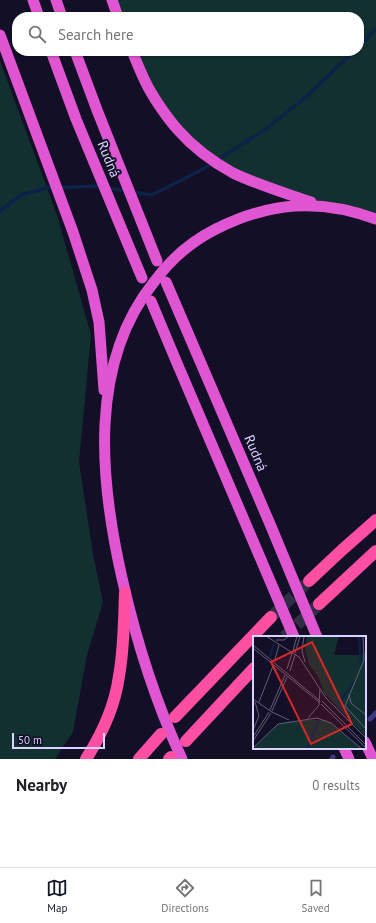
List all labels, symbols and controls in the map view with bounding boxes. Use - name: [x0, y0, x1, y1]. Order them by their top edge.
- search box: [12, 12, 364, 56]
- icon: search: [26, 23, 48, 45]
- text: Search here: [58, 25, 134, 44]
- street label: Rudná: [94, 138, 124, 180]
- street label: Rudná: [240, 432, 272, 474]
- inset map: [253, 636, 366, 749]
- scale bar: [12, 731, 105, 750]
- text: 50 m: [18, 733, 42, 747]
- text: Nearby: [16, 774, 67, 796]
- text: 0 results: [312, 777, 360, 794]
- tab: Map: [46, 877, 68, 915]
- tab: Directions: [161, 877, 209, 915]
- tab: Saved: [302, 877, 330, 915]

